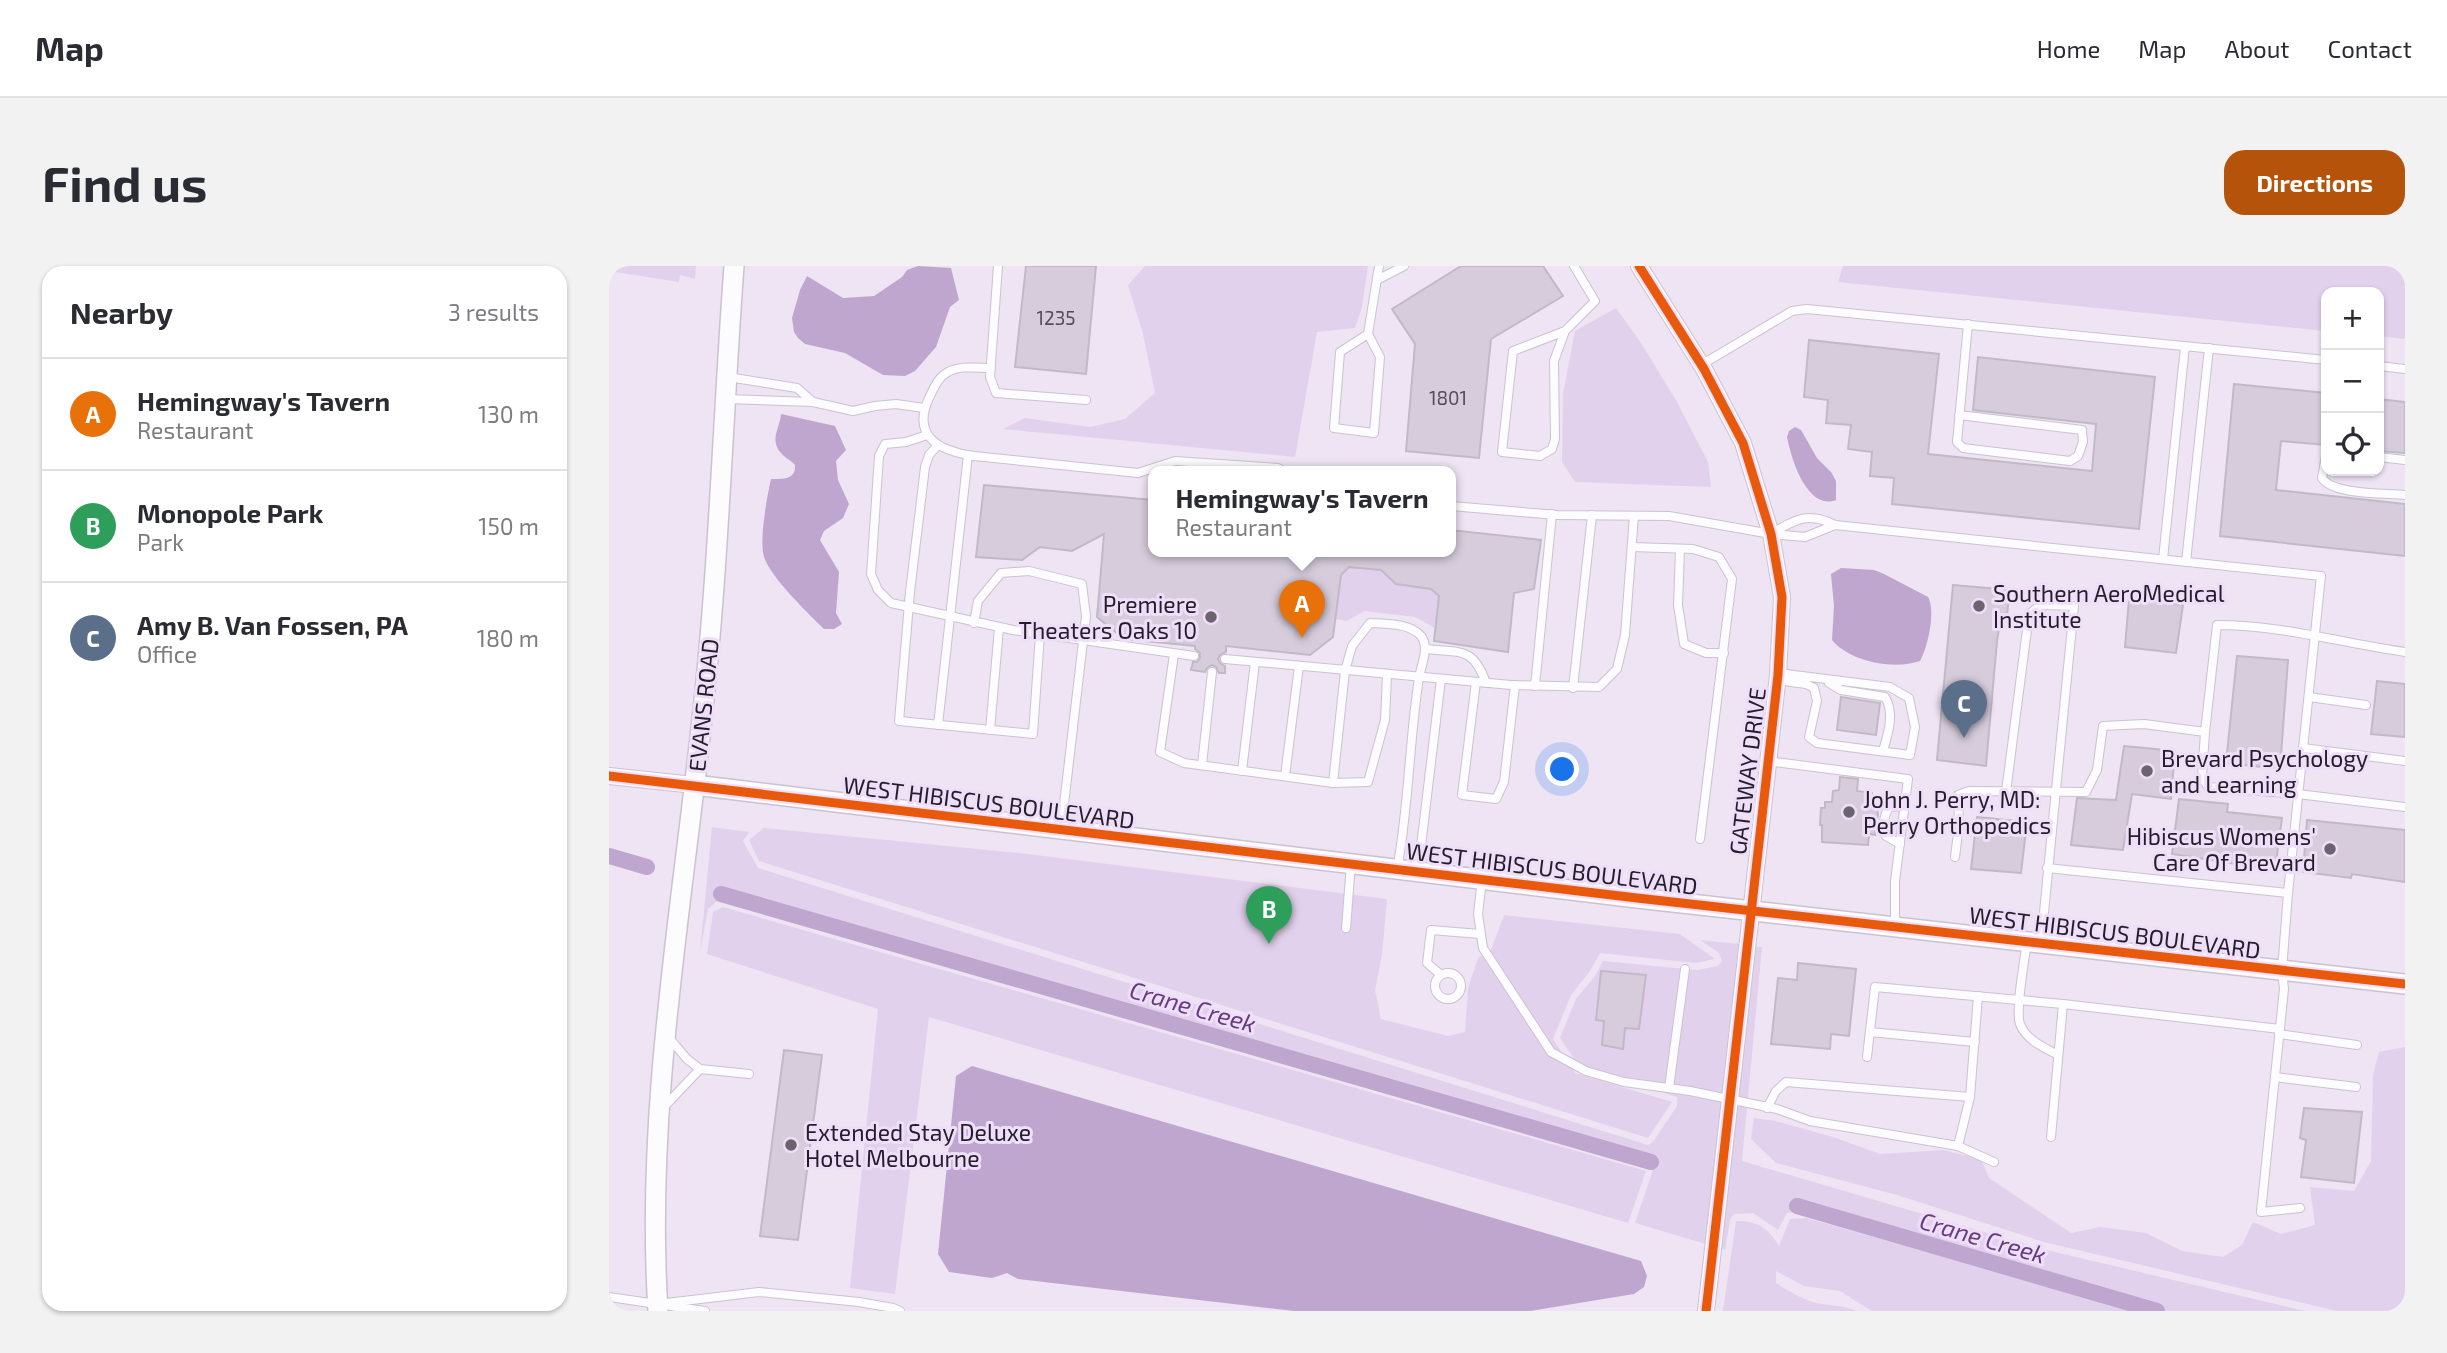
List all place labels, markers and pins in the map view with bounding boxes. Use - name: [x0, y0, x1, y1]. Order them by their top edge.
- place label: Southern AeroMedical Institute: [1993, 579, 2225, 633]
- pin: A: [1279, 580, 1325, 638]
- place label: Premiere Theaters Oaks 10: [1019, 590, 1197, 644]
- marker: Southern AeroMedical Institute: [1971, 598, 1987, 614]
- marker: Premiere Theaters Oaks 10: [1203, 609, 1219, 625]
- pin: C: [1941, 680, 1987, 738]
- place label: Brevard Psychology and Learning: [2161, 744, 2368, 798]
- marker: Brevard Psychology and Learning: [2139, 763, 2155, 779]
- place label: John J. Perry, MD: Perry Orthopedics: [1863, 785, 2051, 839]
- marker: John J. Perry, MD: Perry Orthopedics: [1841, 804, 1857, 820]
- place label: Hibiscus Womens' Care Of Brevard: [2127, 822, 2316, 876]
- marker: Hibiscus Womens' Care Of Brevard: [2322, 841, 2338, 857]
- pin: B: [1246, 886, 1292, 944]
- place label: Extended Stay Deluxe Hotel Melbourne: [805, 1118, 1031, 1172]
- marker: Extended Stay Deluxe Hotel Melbourne: [783, 1137, 799, 1153]

